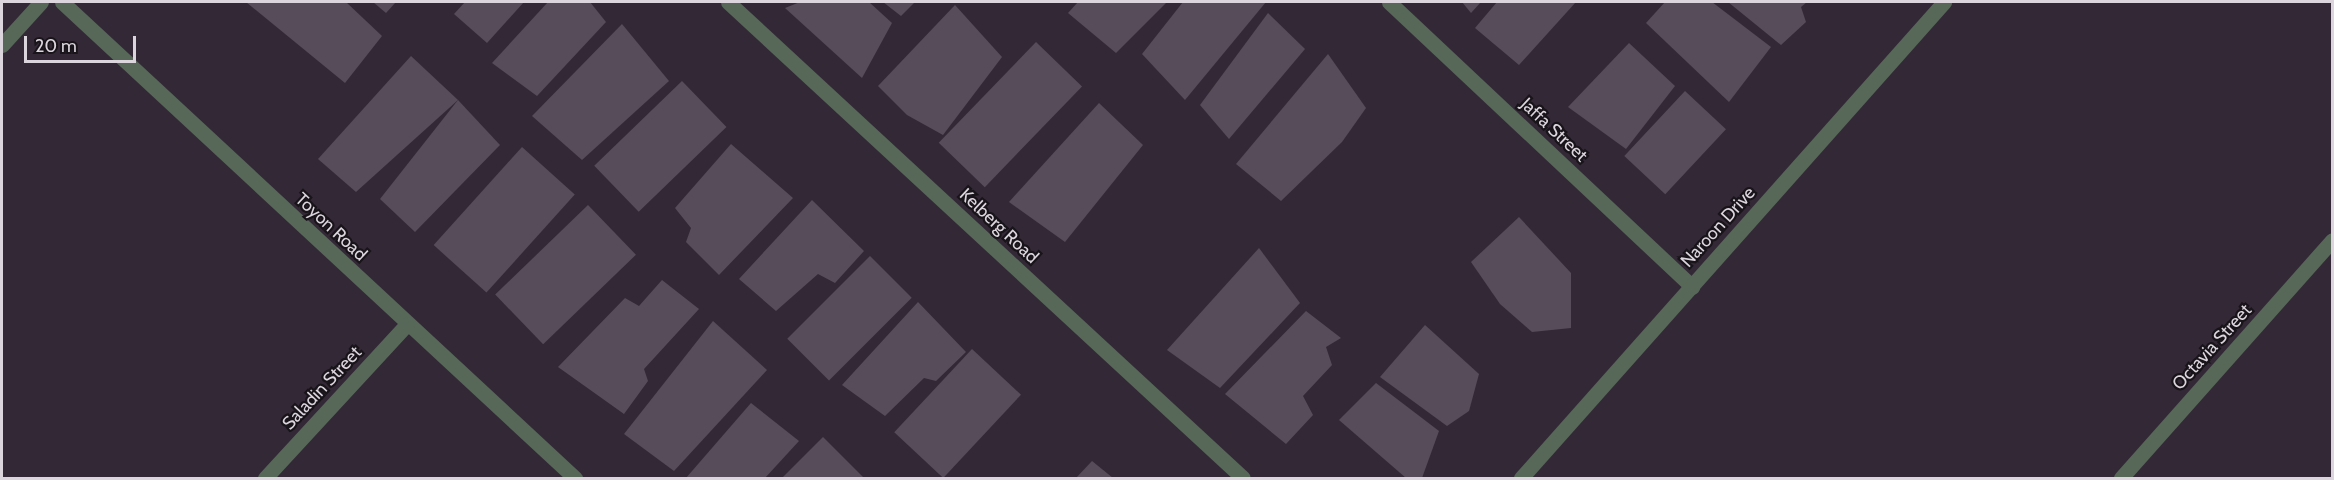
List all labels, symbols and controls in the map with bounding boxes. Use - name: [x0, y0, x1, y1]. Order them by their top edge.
- scale bar: [27, 24, 140, 62]
- text: 20 m: [35, 35, 77, 57]
- street label: Jaffa Street: [1516, 94, 1592, 166]
- street label: Naroon Drive: [1676, 182, 1760, 272]
- street label: Kelberg Road: [955, 184, 1043, 268]
- street label: Toyon Road: [291, 188, 371, 266]
- street label: Octavia Street: [2168, 300, 2256, 394]
- street label: Saladin Street: [278, 342, 366, 434]

